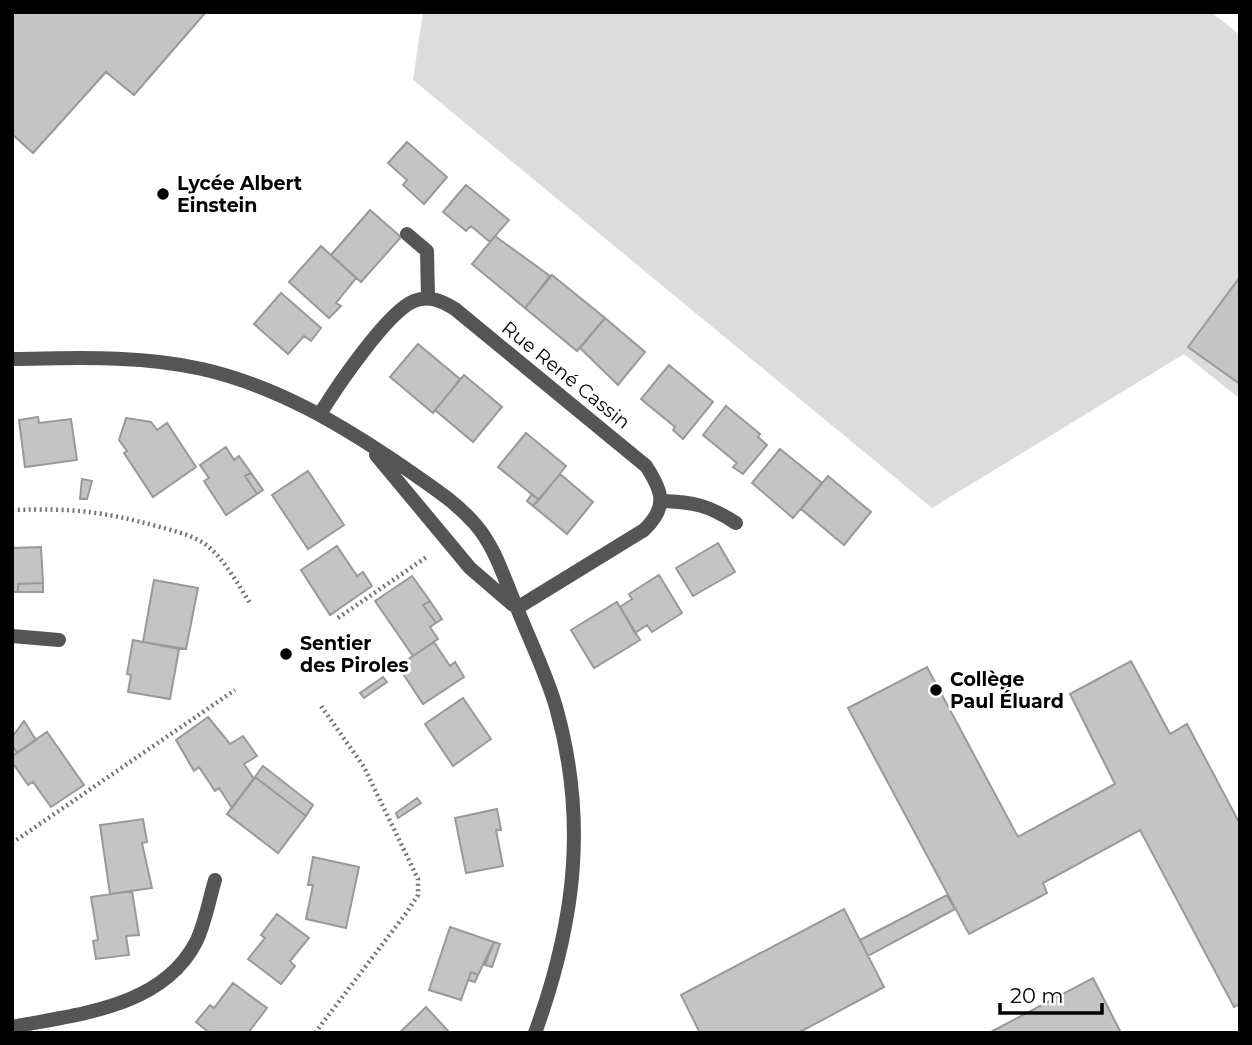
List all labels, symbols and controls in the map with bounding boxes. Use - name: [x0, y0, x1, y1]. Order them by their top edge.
- place label: Lycée Albert Einstein: [177, 172, 302, 217]
- marker: Lycée Albert Einstein: [155, 186, 171, 202]
- street label: Rue René Cassin: [497, 316, 635, 434]
- place label: Sentier des Piroles: [300, 632, 409, 677]
- marker: Sentier des Piroles: [278, 646, 294, 662]
- place label: Collège Paul Éluard: [950, 668, 1064, 713]
- marker: Collège Paul Éluard: [928, 682, 944, 698]
- scale bar: [1000, 972, 1102, 1016]
- text: 20 m: [1010, 983, 1064, 1008]

